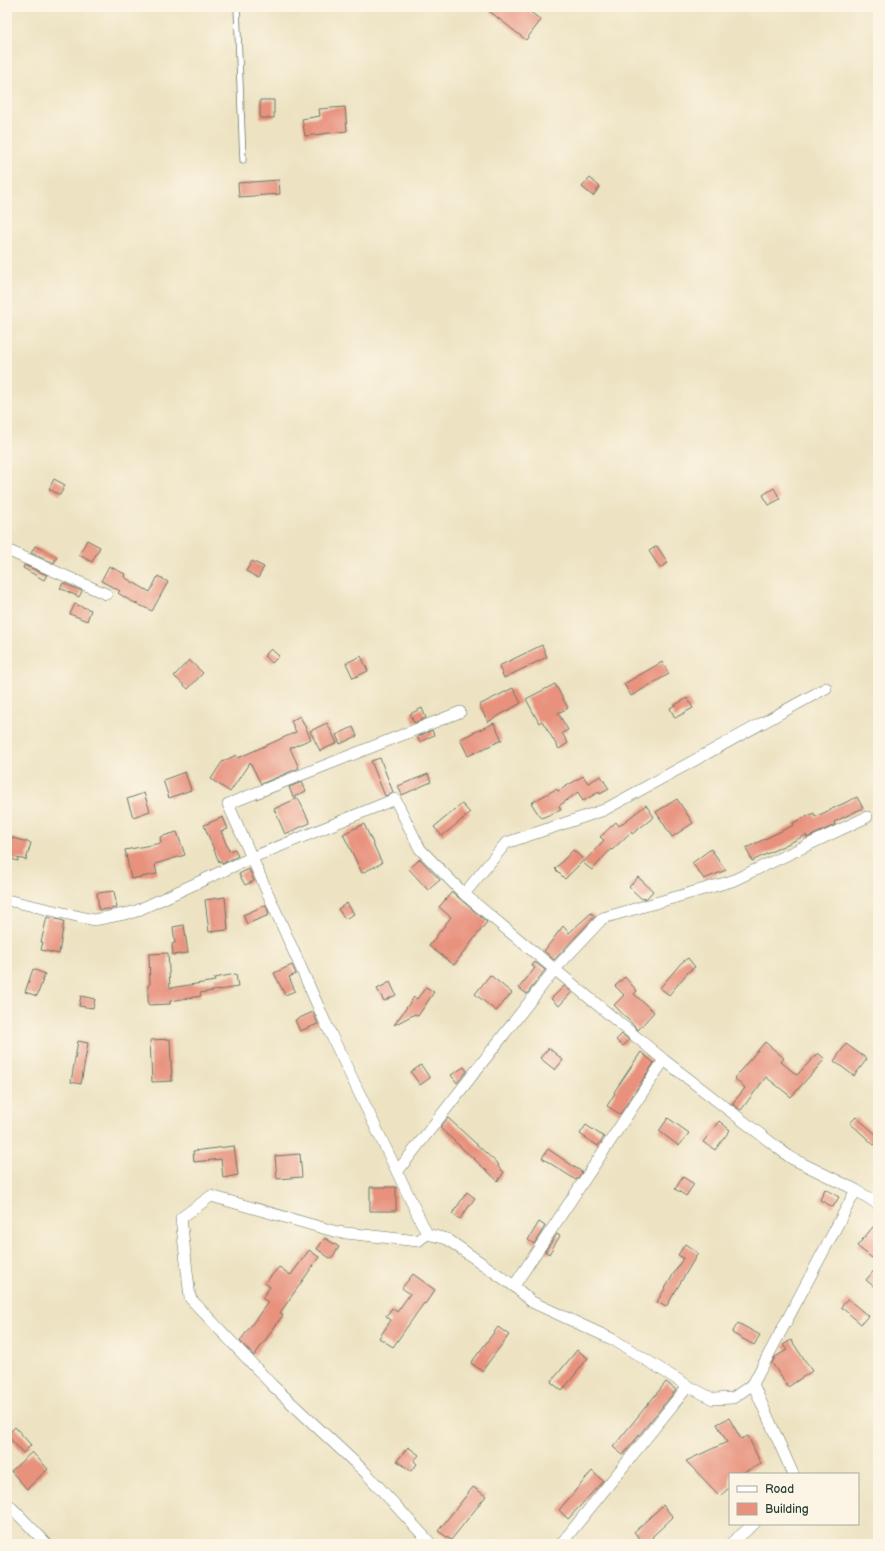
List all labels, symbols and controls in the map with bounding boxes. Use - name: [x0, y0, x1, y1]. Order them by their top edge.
- legend: [729, 1473, 859, 1525]
- text: Road: [765, 1482, 794, 1497]
- text: Building: [765, 1502, 809, 1517]

